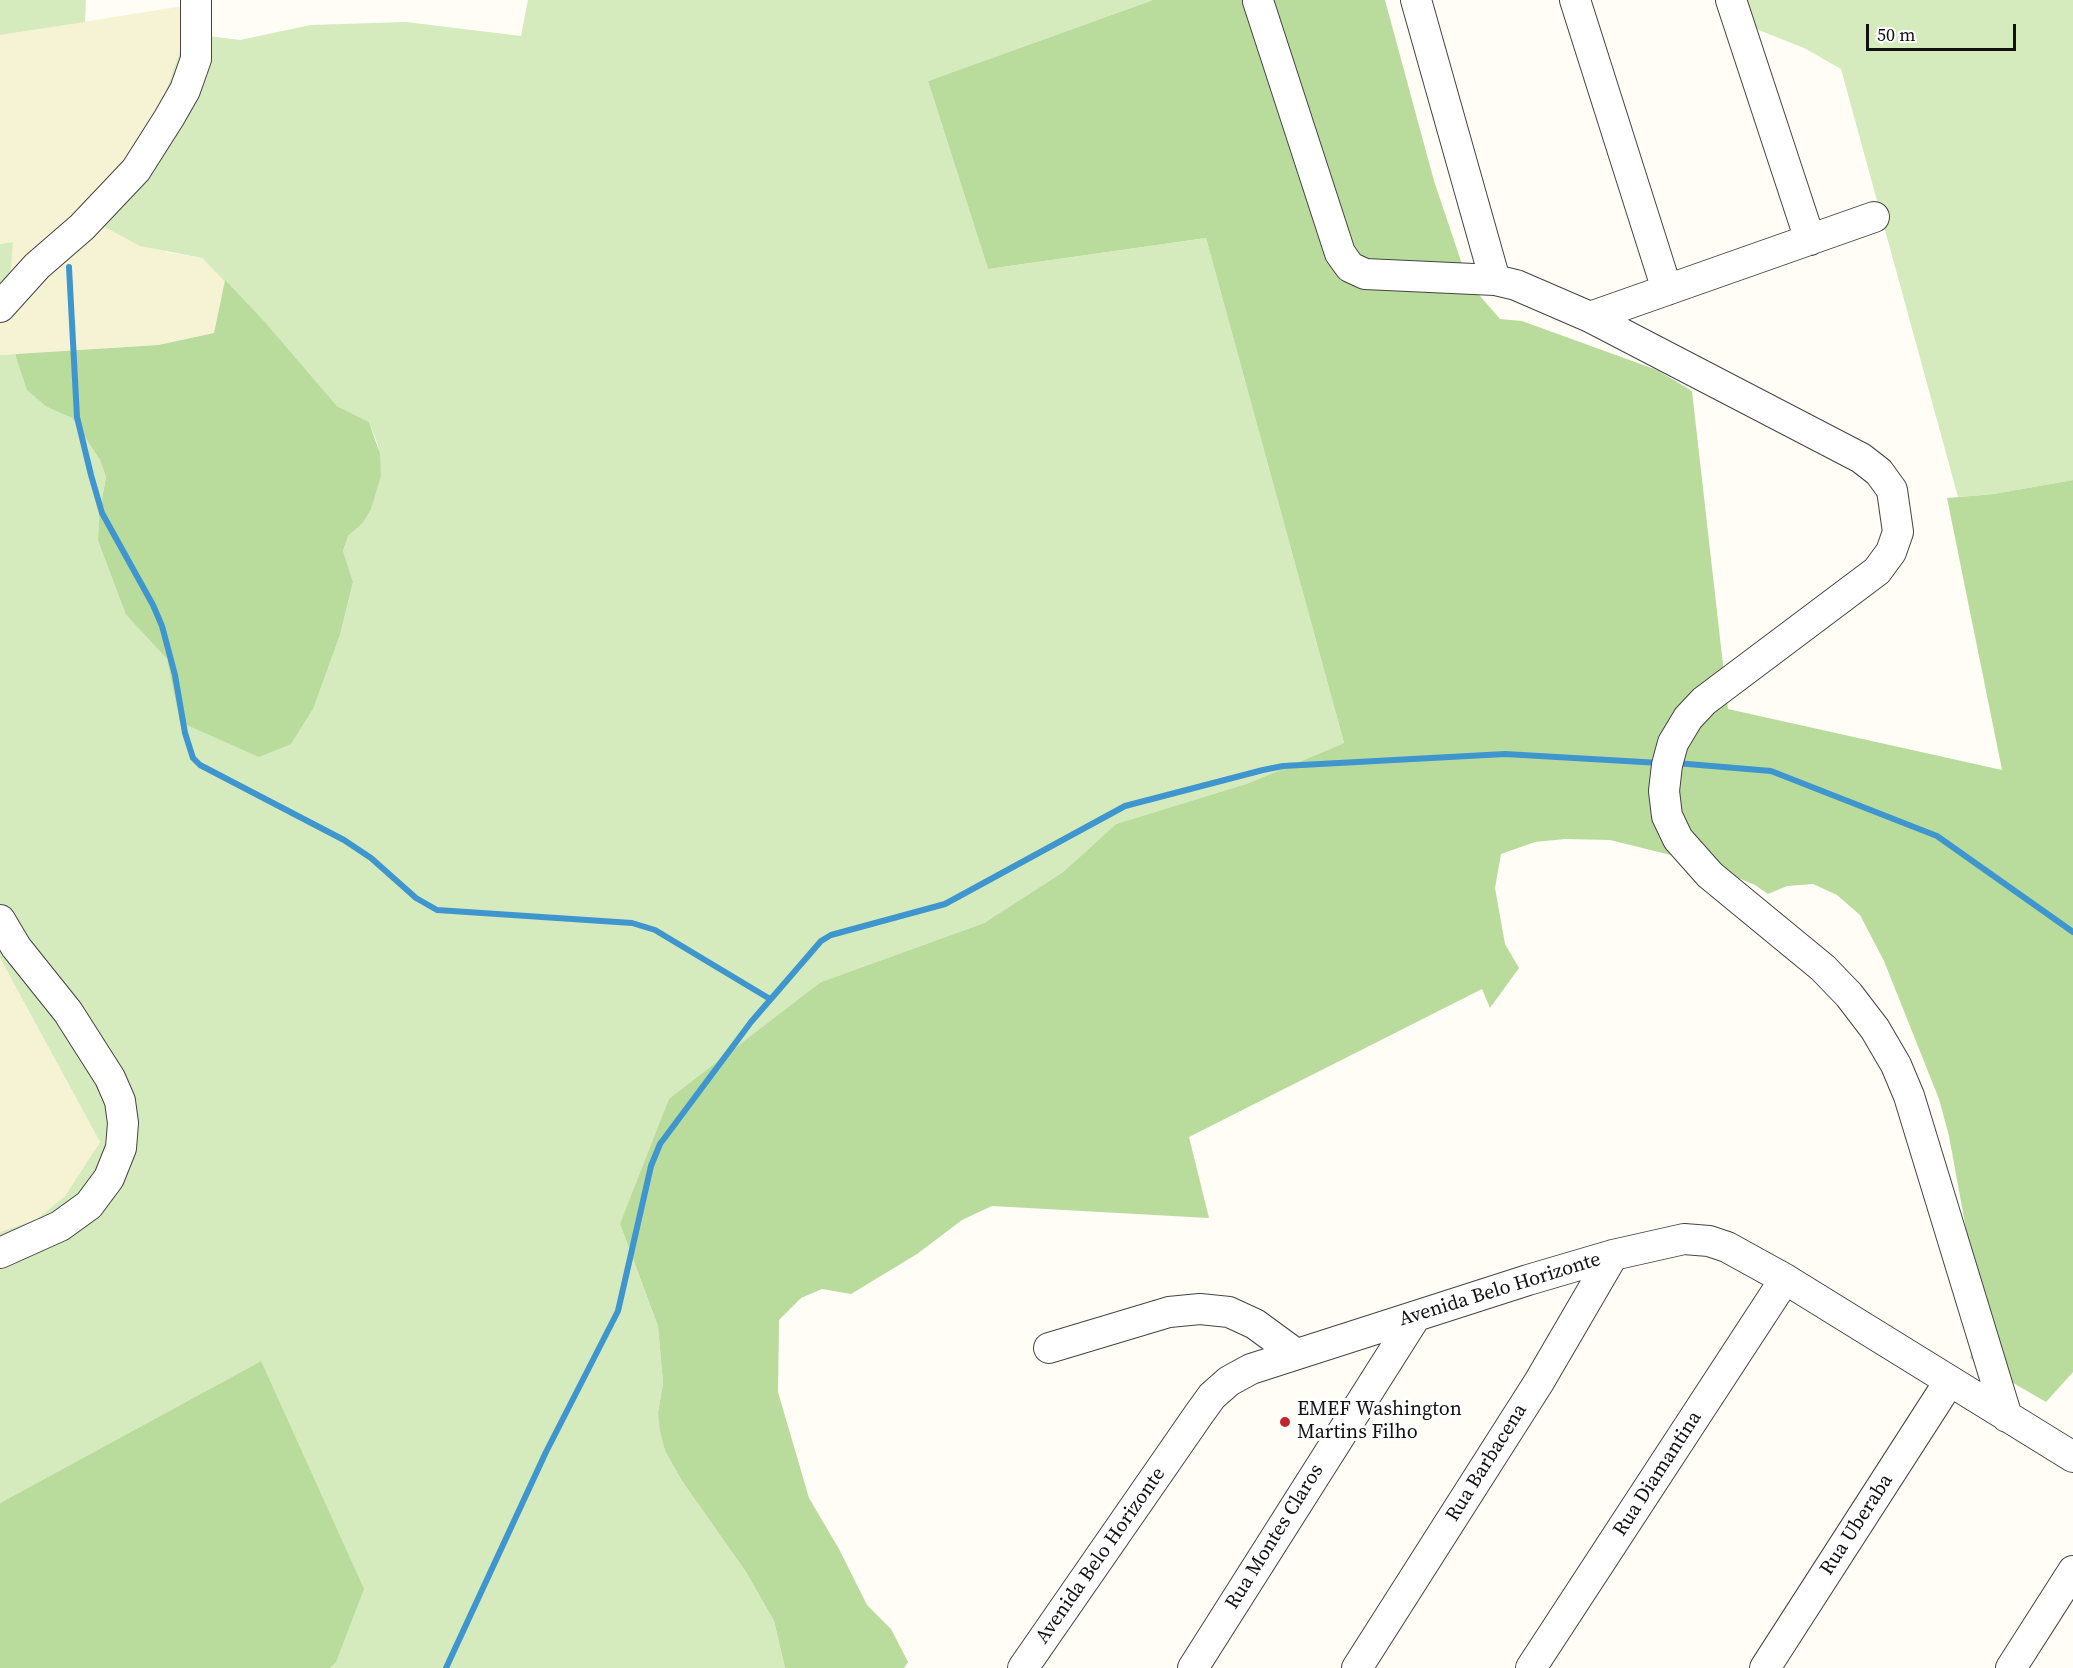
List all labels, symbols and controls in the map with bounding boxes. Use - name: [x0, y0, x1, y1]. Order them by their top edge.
- scale bar: [1869, 12, 2019, 50]
- text: 50 m: [1877, 22, 1915, 47]
- street label: Avenida Belo Horizonte: [1396, 1248, 1604, 1332]
- place label: EMEF Washington Martins Filho: [1297, 1398, 1462, 1445]
- street label: Rua Barbacena: [1441, 1400, 1533, 1526]
- street label: Rua Diamantina: [1609, 1407, 1707, 1541]
- marker: EMEF Washington Martins Filho: [1278, 1415, 1292, 1429]
- street label: Rua Montes Claros: [1221, 1460, 1329, 1614]
- street label: Avenida Belo Horizonte: [1031, 1463, 1171, 1649]
- street label: Rua Uberaba: [1815, 1470, 1899, 1580]

